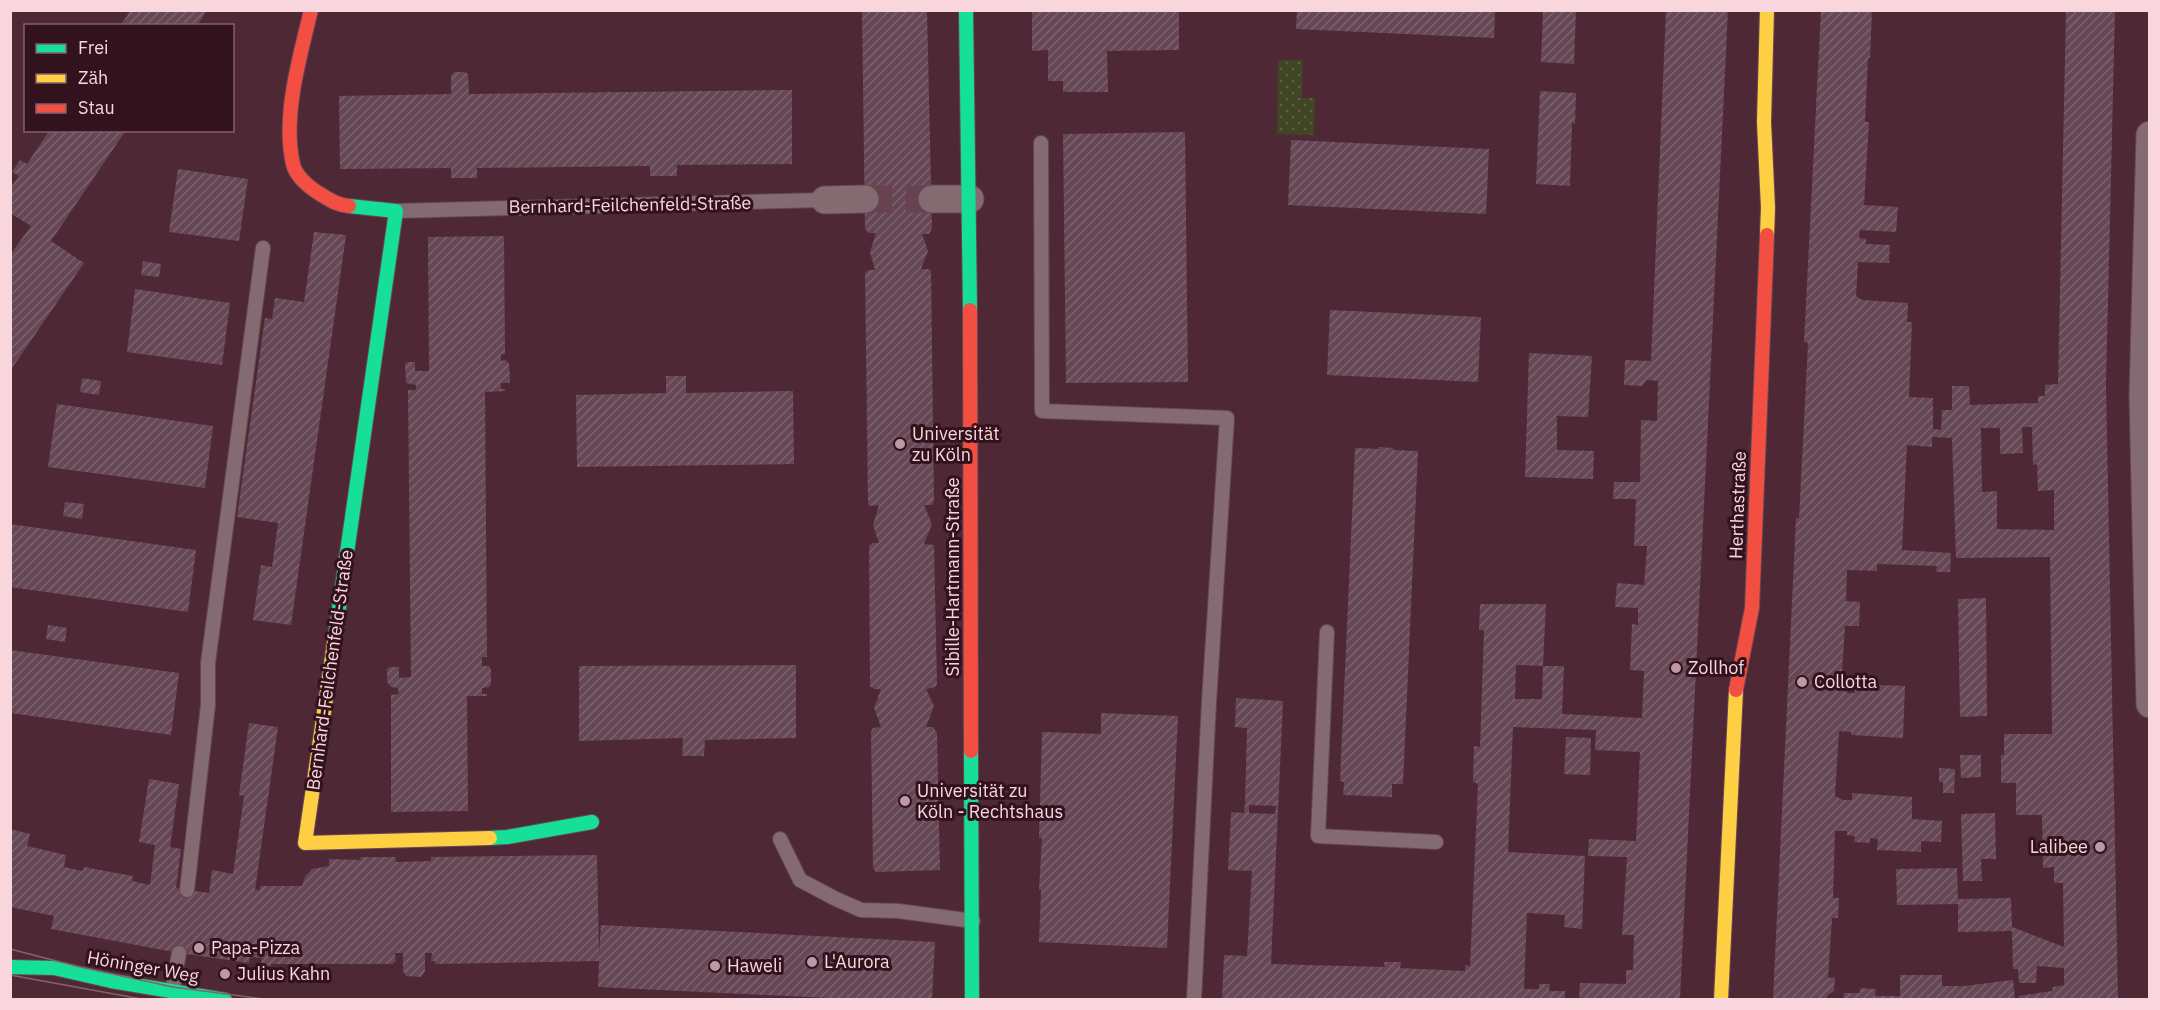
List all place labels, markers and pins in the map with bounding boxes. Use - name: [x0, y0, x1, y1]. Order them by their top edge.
- place label: Universität zu Köln: [912, 422, 1000, 466]
- marker: Universität zu Köln: [893, 437, 907, 451]
- place label: Zollhof: [1688, 656, 1744, 679]
- marker: Zollhof: [1669, 661, 1683, 675]
- place label: Collotta: [1814, 670, 1878, 693]
- marker: Collotta: [1795, 675, 1809, 689]
- place label: Universität zu Köln - Rechtshaus: [917, 779, 1063, 823]
- marker: Universität zu Köln - Rechtshaus: [898, 794, 912, 808]
- place label: Lalibee: [2030, 835, 2088, 858]
- marker: Lalibee: [2093, 840, 2107, 854]
- place label: Papa-Pizza: [211, 936, 301, 959]
- marker: Papa-Pizza: [192, 941, 206, 955]
- place label: L'Aurora: [824, 950, 890, 973]
- place label: Haweli: [727, 954, 782, 977]
- marker: L'Aurora: [805, 955, 819, 969]
- marker: Haweli: [708, 959, 722, 973]
- place label: Julius Kahn: [237, 962, 330, 985]
- marker: Julius Kahn: [218, 967, 232, 981]

